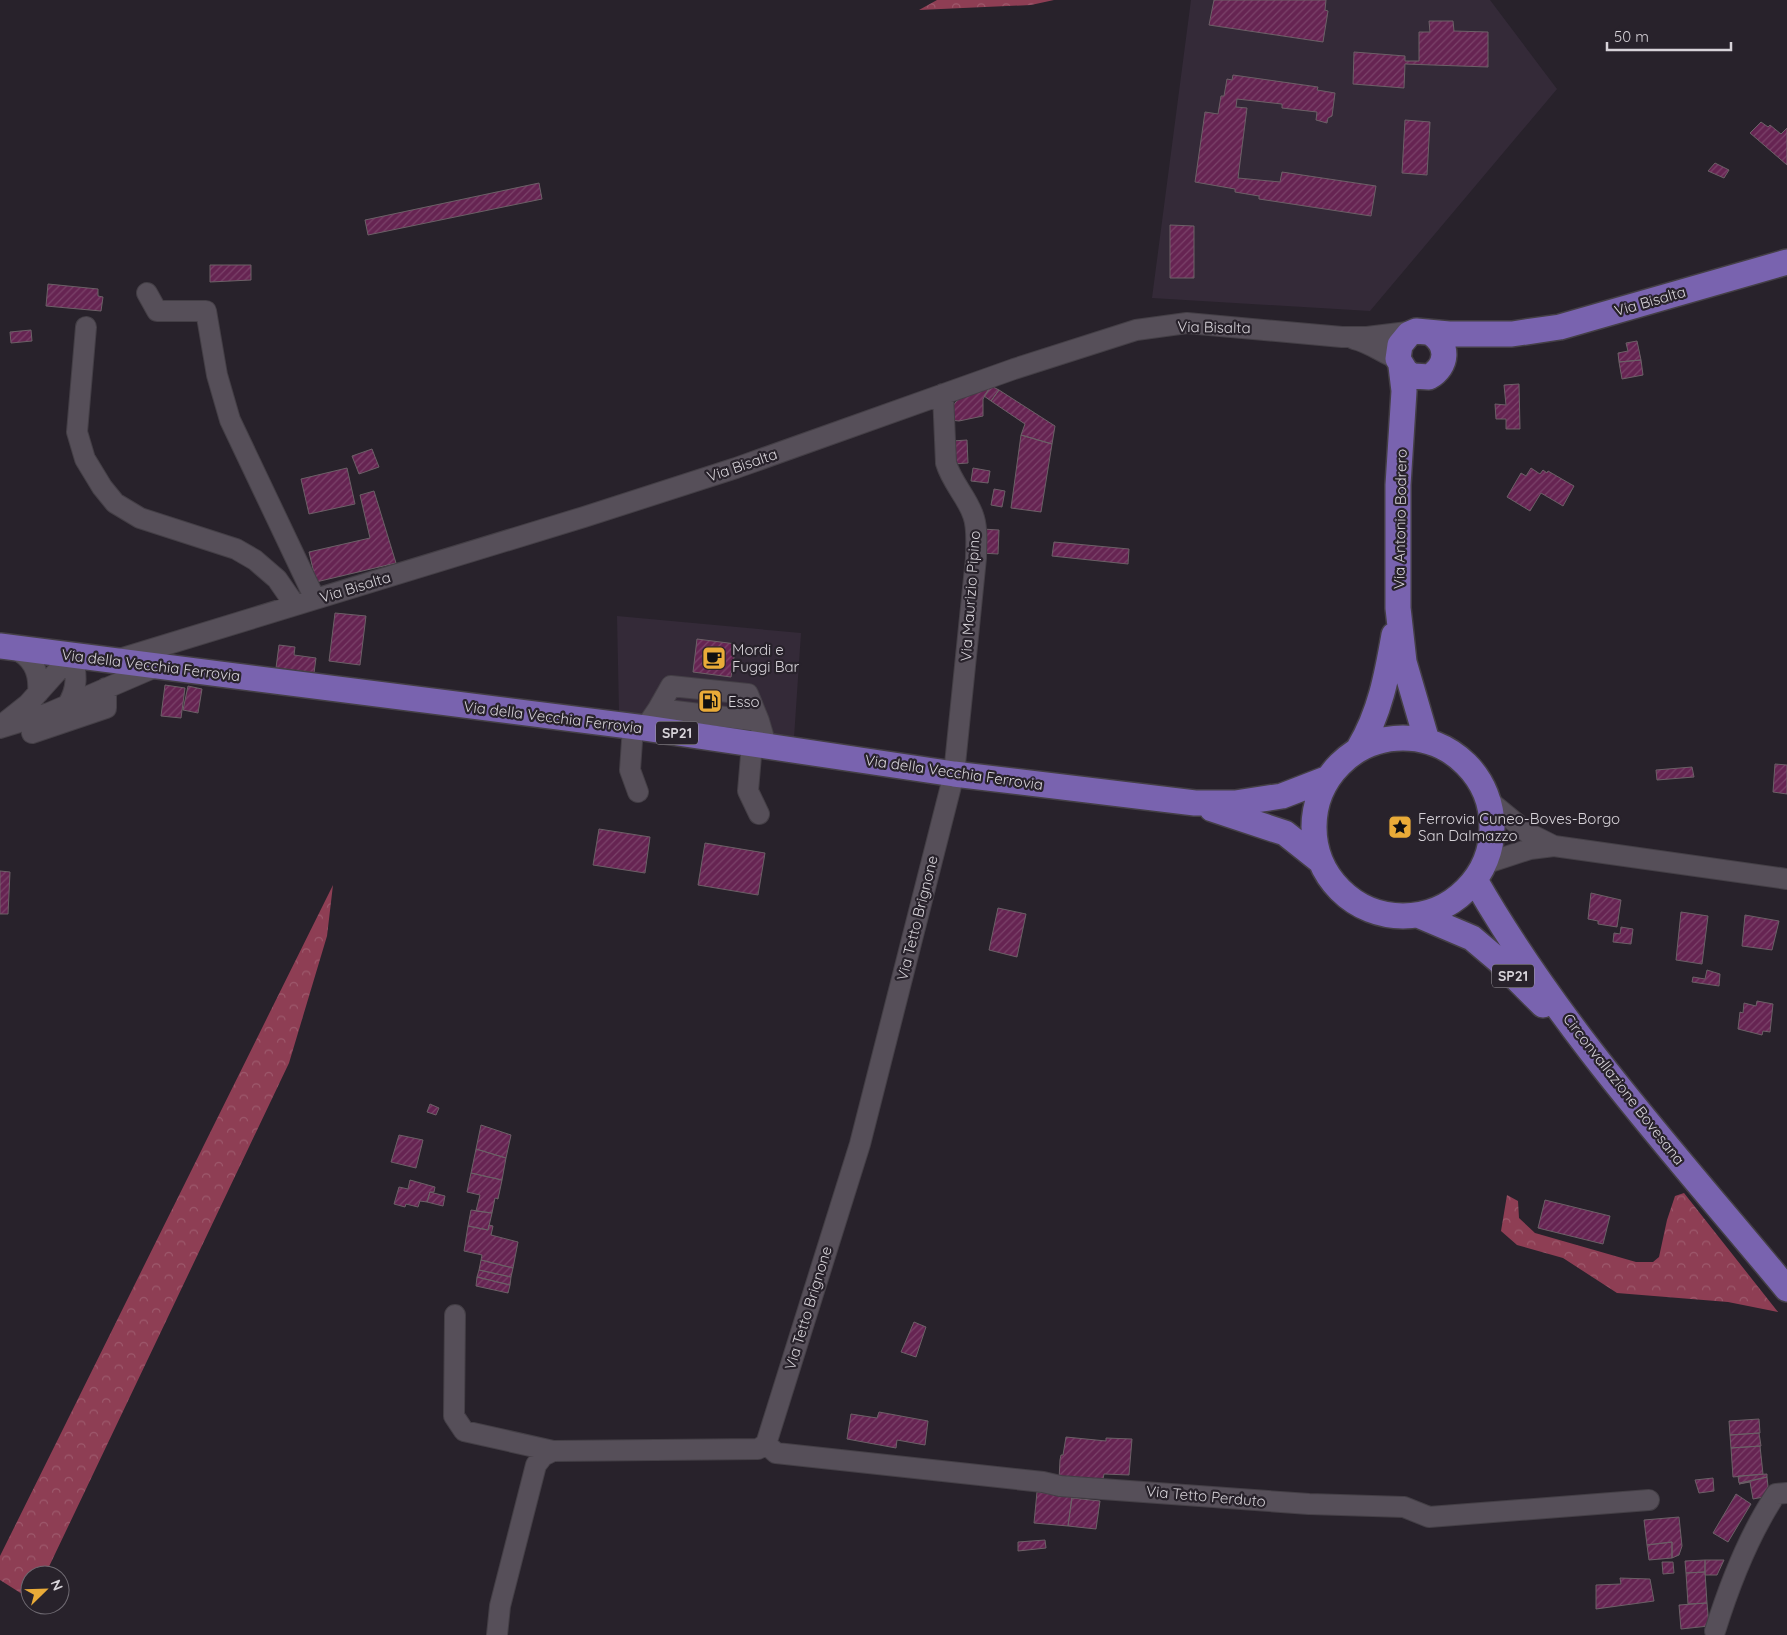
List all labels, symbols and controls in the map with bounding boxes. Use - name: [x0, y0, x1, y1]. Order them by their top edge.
- scale bar: [1607, 20, 1731, 52]
- text: 50 m: [1614, 27, 1649, 46]
- street label: Via Bisalta: [1612, 282, 1688, 320]
- street label: Via Bisalta: [1177, 317, 1251, 337]
- street label: Via Bisalta: [704, 444, 780, 486]
- street label: Via Antonio Bodrero: [1389, 449, 1411, 589]
- street label: Via Maurizio Pipino: [956, 530, 984, 662]
- street label: Via Bisalta: [317, 567, 393, 607]
- place label: Mordi e Fuggi Bar: [732, 640, 800, 676]
- street label: Via della Vecchia Ferrovia: [61, 645, 241, 685]
- cafe icon: Mordi e Fuggi Bar: [701, 645, 727, 671]
- fuel station icon: Esso: [697, 688, 723, 714]
- place label: Esso: [728, 692, 760, 711]
- street label: Via della Vecchia Ferrovia: [463, 697, 643, 737]
- road number: SP21: [656, 721, 698, 744]
- street label: Via della Vecchia Ferrovia: [864, 750, 1044, 794]
- place label: Ferrovia Cuneo-Boves-Borgo San Dalmazzo: [1418, 809, 1620, 845]
- place icon: Ferrovia Cuneo-Boves-Borgo San Dalmazzo: [1387, 814, 1413, 840]
- street label: Via Tetto Brignone: [892, 853, 942, 983]
- road number: SP21: [1492, 964, 1534, 988]
- street label: Circonvallazione Bovesana: [1559, 1010, 1689, 1168]
- street label: Via Tetto Brignone: [780, 1244, 836, 1372]
- street label: Via Tetto Perduto: [1145, 1481, 1267, 1511]
- north arrow: [20, 1565, 70, 1615]
- text: N: [47, 1577, 67, 1593]

